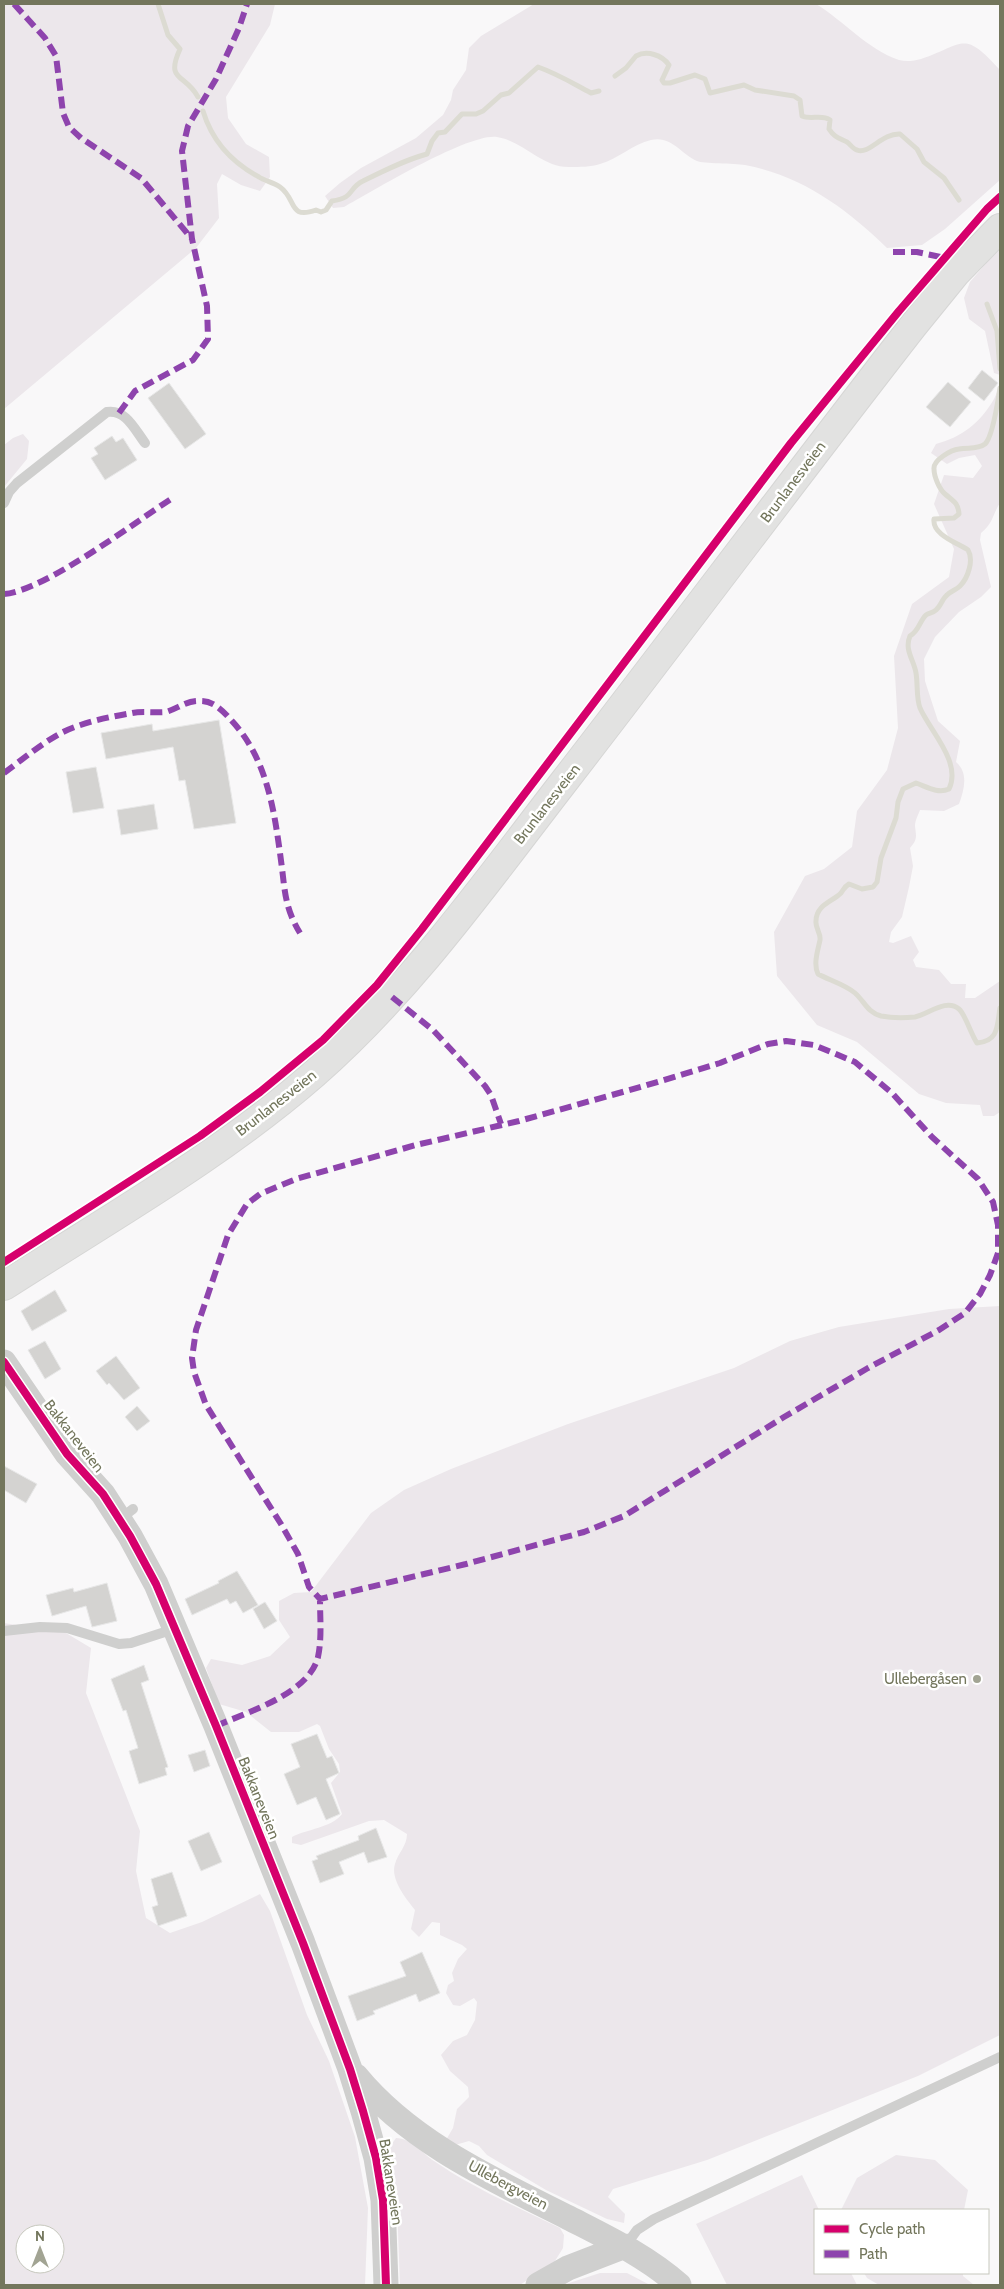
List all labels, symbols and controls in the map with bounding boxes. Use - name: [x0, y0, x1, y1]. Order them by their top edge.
- street label: Brunlanesveien: [757, 438, 829, 526]
- street label: Brunlanesveien: [510, 760, 584, 848]
- street label: Brunlanesveien: [232, 1066, 320, 1140]
- street label: Bakkaneveien: [40, 1396, 108, 1476]
- place label: Ullebergåsen: [884, 1670, 967, 1688]
- marker: Ullebergåsen: [971, 1673, 983, 1685]
- street label: Bakkaneveien: [234, 1754, 284, 1842]
- street label: Bakkaneveien: [375, 2138, 407, 2226]
- street label: Ullebergveien: [465, 2156, 551, 2214]
- legend: [814, 2209, 989, 2274]
- text: Cycle path: [859, 2220, 925, 2238]
- north arrow: [15, 2224, 65, 2274]
- text: N: [35, 2227, 45, 2245]
- text: Path: [859, 2245, 888, 2263]

